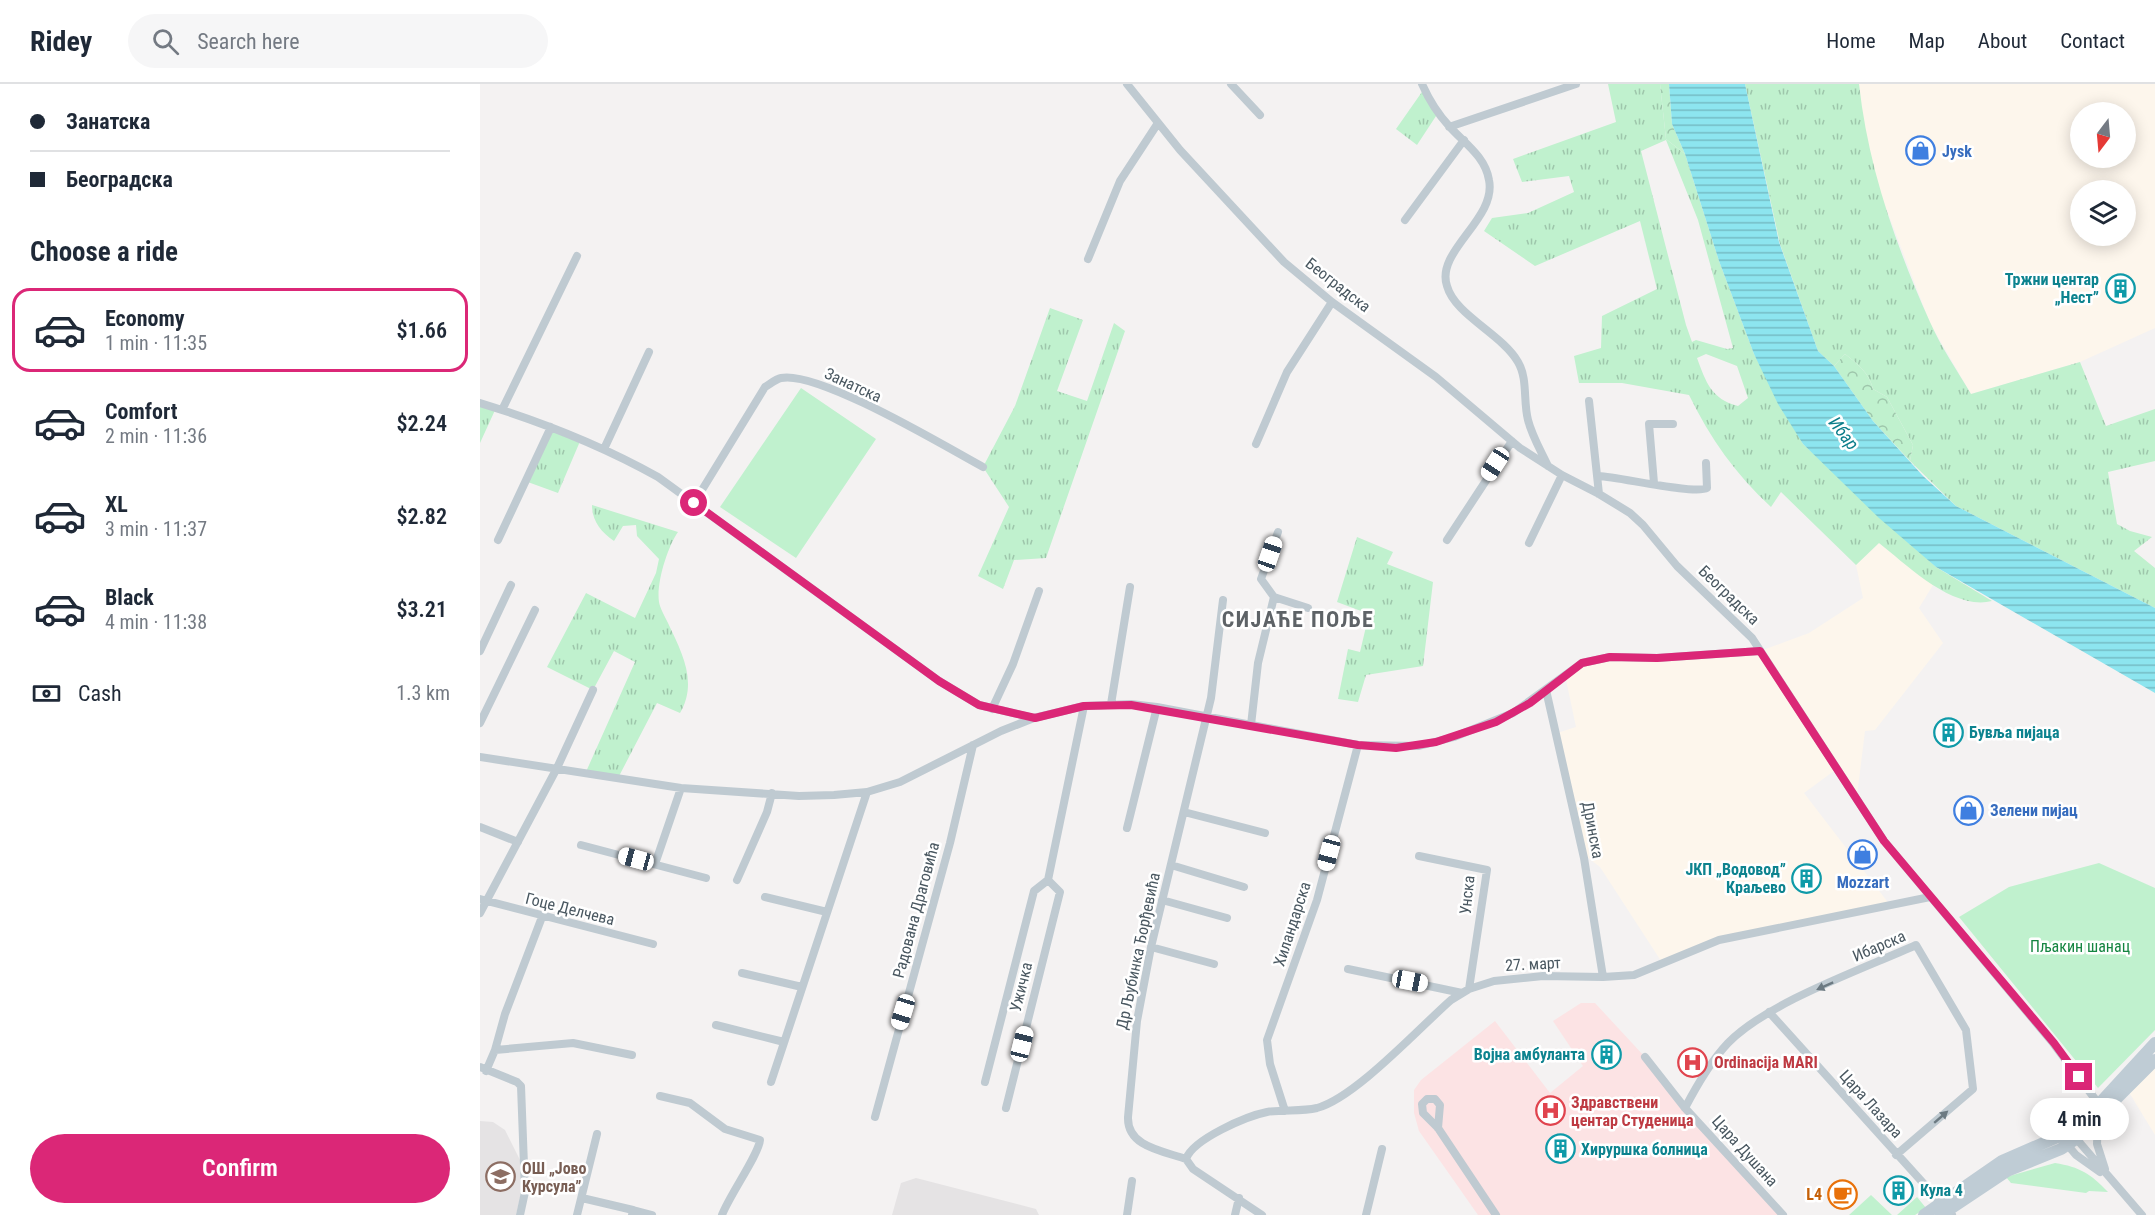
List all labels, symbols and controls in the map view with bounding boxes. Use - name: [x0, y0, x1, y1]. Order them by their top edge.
- search box: [128, 14, 548, 68]
- text: Ridey: [30, 25, 92, 58]
- icon: search: [149, 25, 182, 58]
- text: Search here: [197, 29, 299, 54]
- text: Home: [1826, 29, 1876, 53]
- text: Map: [1909, 29, 1945, 53]
- text: About: [1978, 29, 2027, 53]
- text: Contact: [2060, 29, 2125, 53]
- north arrow: [2070, 102, 2136, 168]
- map controls: [2070, 102, 2136, 246]
- text: Занатска: [66, 109, 150, 134]
- shop icon: Jysk: [1905, 135, 1937, 167]
- place label: Jysk: [1942, 142, 1972, 161]
- text: Београдска: [66, 167, 173, 192]
- button: layers: [2070, 180, 2136, 246]
- text: Choose a ride: [30, 236, 178, 268]
- street label: Београдска: [1302, 254, 1374, 316]
- place label: Тржни центар „Нест”: [2005, 270, 2099, 307]
- building icon: Тржни центар „Нест”: [2104, 272, 2136, 304]
- icon: car: [33, 303, 87, 357]
- text: Economy: [105, 306, 185, 331]
- text: $1.66: [396, 318, 447, 343]
- text: 1 min · 11:35: [105, 331, 207, 355]
- street label: Занатска: [822, 364, 884, 406]
- icon: car: [33, 396, 87, 450]
- text: Comfort: [105, 399, 178, 424]
- text: $2.24: [396, 411, 447, 436]
- water label: Ибар: [1825, 412, 1863, 454]
- text: 2 min · 11:36: [105, 424, 207, 448]
- car: [1478, 444, 1512, 484]
- icon: car: [33, 489, 87, 543]
- route start: [680, 489, 707, 516]
- text: XL: [105, 492, 128, 517]
- text: $2.82: [396, 504, 447, 529]
- text: 3 min · 11:37: [105, 517, 207, 541]
- car: [1256, 534, 1284, 574]
- street label: Београдска: [1695, 561, 1763, 629]
- icon: car: [33, 582, 87, 636]
- text: Black: [105, 585, 154, 610]
- text: $3.21: [396, 597, 447, 622]
- district label: СИЈАЋЕ ПОЉЕ: [1222, 607, 1374, 632]
- text: 4 min · 11:38: [105, 610, 207, 634]
- icon: cash: [30, 677, 63, 710]
- text: Cash: [78, 681, 122, 706]
- text: 1.3 km: [396, 681, 450, 705]
- building icon: Бувља пијаца: [1932, 716, 1964, 748]
- place label: Бувља пијаца: [1969, 723, 2060, 742]
- shop icon: Зелени пијац: [1953, 794, 1985, 826]
- street label: Дринска: [1578, 800, 1608, 860]
- place label: Зелени пијац: [1990, 801, 2078, 820]
- car: [1316, 833, 1342, 873]
- shop icon: Mozzart: [1847, 838, 1879, 870]
- street label: Радована Драговића: [889, 840, 943, 980]
- car: [616, 846, 656, 872]
- place label: ЈКП „Водовод” Краљево: [1685, 860, 1786, 897]
- building icon: ЈКП „Водовод” Краљево: [1791, 862, 1823, 894]
- street label: Др Љубинка Ђорђевића: [1112, 871, 1164, 1031]
- place label: Mozzart: [1837, 873, 1889, 892]
- street label: Унска: [1456, 875, 1478, 915]
- street label: Хиландарска: [1269, 879, 1315, 969]
- street label: Гоце Делчева: [524, 889, 616, 929]
- street label: Ибарска: [1850, 926, 1908, 966]
- park label: Пљакин шанац: [2030, 937, 2130, 956]
- street label: 27. март: [1505, 953, 1562, 975]
- street label: Ужичка: [1006, 960, 1036, 1014]
- car: [1391, 969, 1429, 993]
- one-way arrow: [1817, 982, 1834, 991]
- car: [889, 992, 917, 1032]
- car: [1009, 1024, 1035, 1064]
- building icon: Војна амбуланта: [1590, 1038, 1622, 1070]
- place label: Војна амбуланта: [1474, 1045, 1585, 1064]
- hospital icon: Ordinacija MARI: [1677, 1046, 1709, 1078]
- place label: Ordinacija MARI: [1714, 1053, 1818, 1072]
- route end: [2065, 1063, 2092, 1090]
- street label: Цара Лазара: [1835, 1066, 1907, 1142]
- place label: Здравствени центар Студеница: [1571, 1093, 1694, 1130]
- hospital icon: Здравствени центар Студеница: [1534, 1095, 1566, 1127]
- callout: 4 min: [2030, 1098, 2128, 1140]
- text: 4 min: [2057, 1107, 2102, 1131]
- one-way arrow: [1933, 1111, 1948, 1124]
- street label: Цара Душана: [1708, 1112, 1782, 1190]
- building icon: Хируршка болница: [1544, 1133, 1576, 1165]
- button: Confirm: [30, 1134, 450, 1203]
- place label: Хируршка болница: [1581, 1140, 1708, 1159]
- place label: ОШ „Јово Курсула”: [522, 1159, 587, 1196]
- school or university icon: ОШ „Јово Курсула”: [485, 1161, 517, 1193]
- building icon: Кула 4: [1883, 1174, 1915, 1206]
- cafe icon: L4: [1827, 1178, 1859, 1210]
- place label: Кула 4: [1920, 1181, 1963, 1200]
- place label: L4: [1806, 1185, 1822, 1204]

